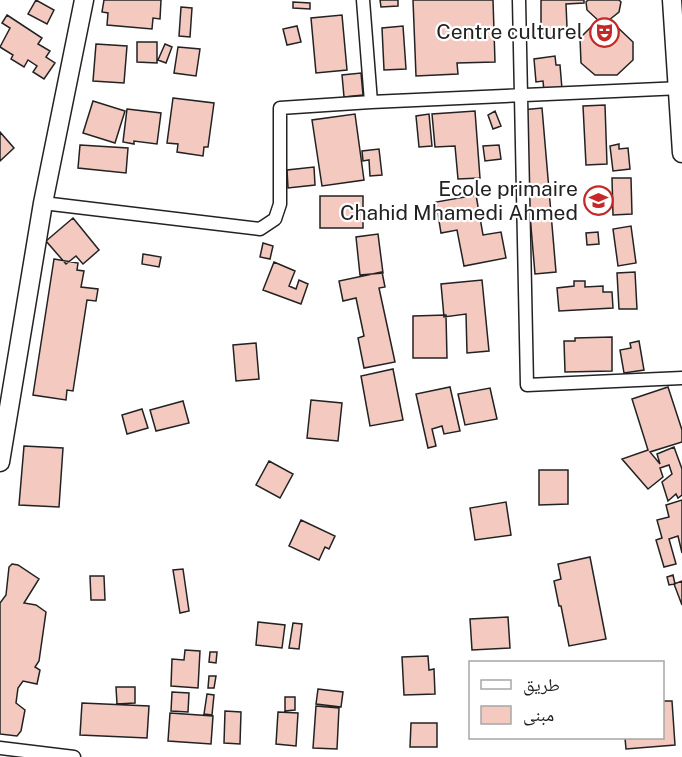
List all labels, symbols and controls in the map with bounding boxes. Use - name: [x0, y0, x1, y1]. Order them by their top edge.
- theatre icon: Centre culturel: [588, 16, 620, 48]
- place label: Centre culturel: [436, 19, 583, 44]
- place label: Ecole primaire Chahid Mhamedi Ahmed: [340, 176, 578, 225]
- school or university icon: Ecole primaire Chahid Mhamedi Ahmed: [583, 185, 615, 217]
- legend: [469, 661, 664, 739]
- text: طريق: [523, 674, 560, 696]
- text: مبنى: [523, 704, 554, 726]

